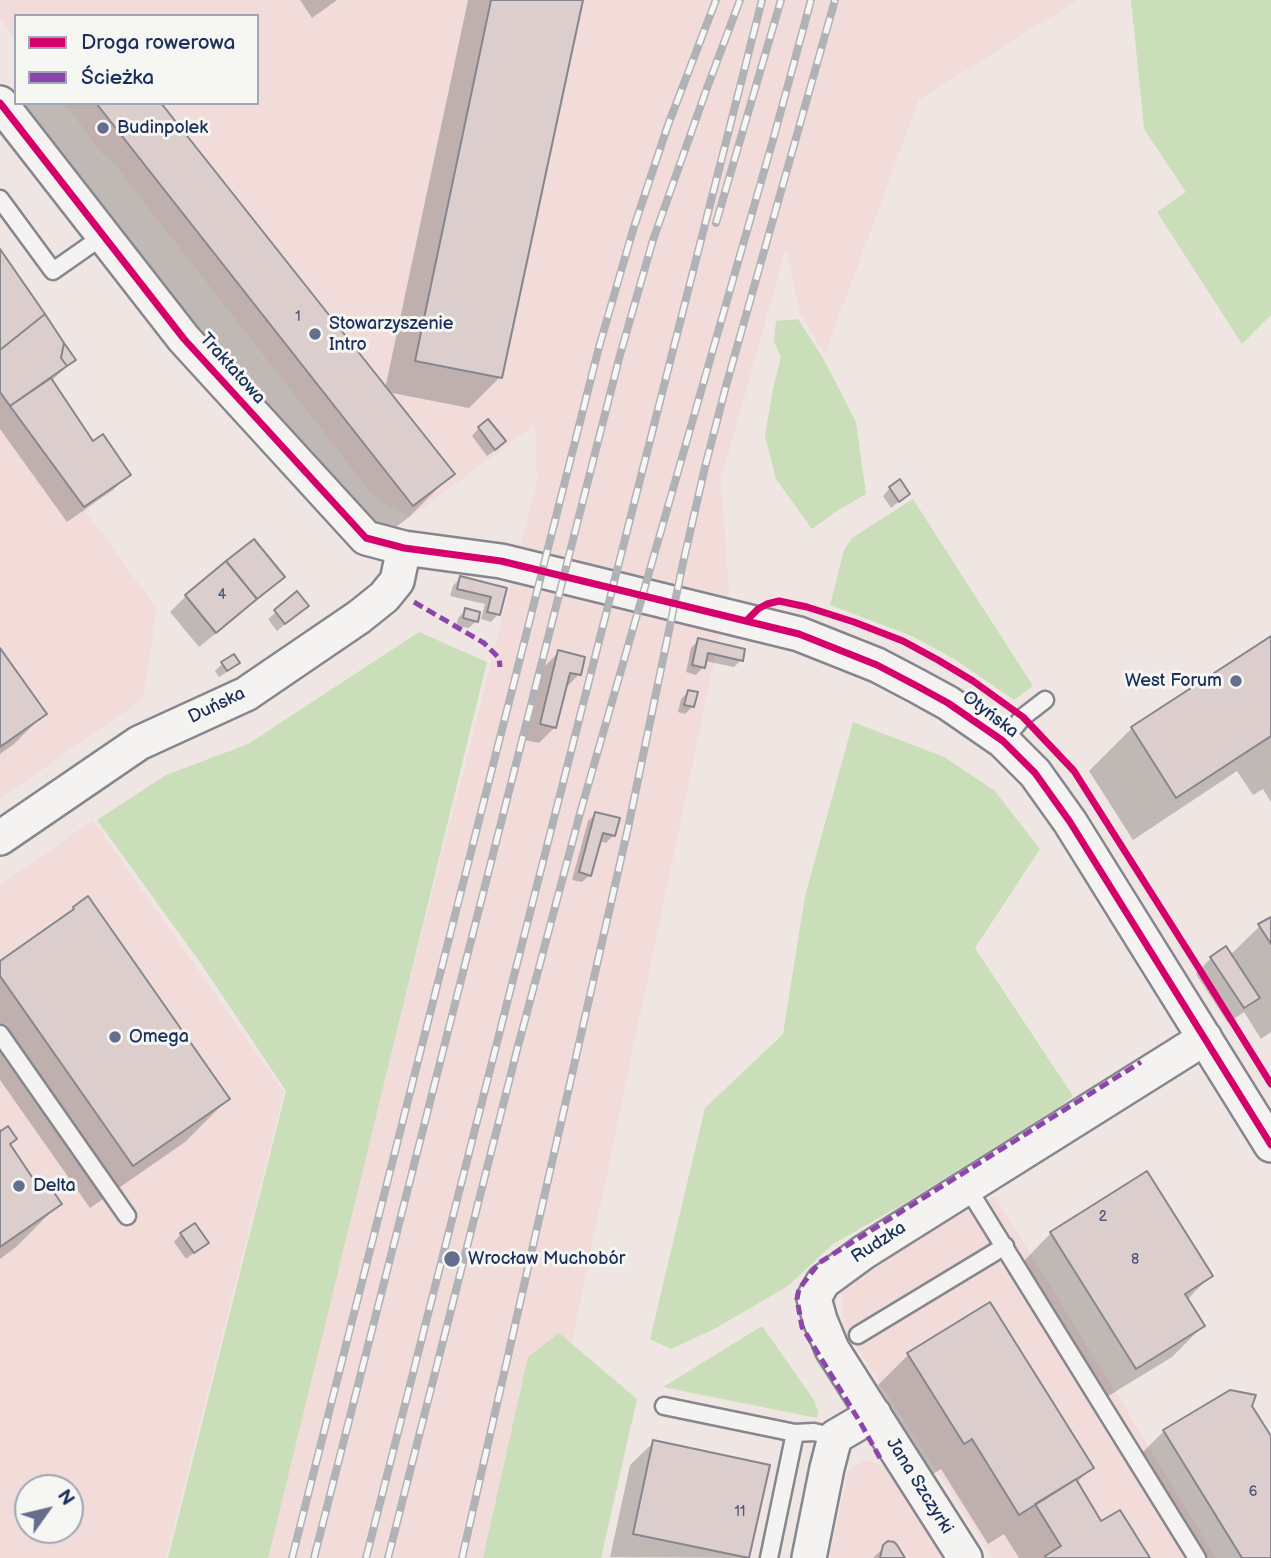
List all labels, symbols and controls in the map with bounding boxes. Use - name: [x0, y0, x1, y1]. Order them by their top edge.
- legend: [14, 14, 259, 105]
- text: Droga rowerowa: [81, 30, 235, 55]
- text: Ścieżka: [81, 65, 154, 90]
- place label: Budinpolek: [117, 117, 208, 139]
- marker: Budinpolek: [95, 120, 111, 136]
- house number: 1: [295, 309, 301, 325]
- place label: Stowarzyszenie Intro: [329, 313, 453, 356]
- marker: Stowarzyszenie Intro: [307, 326, 323, 342]
- street label: Traktatowa: [195, 329, 269, 409]
- house number: 4: [218, 587, 226, 603]
- place label: West Forum: [1125, 670, 1222, 692]
- marker: West Forum: [1228, 673, 1244, 689]
- street label: Duńska: [185, 683, 249, 729]
- street label: Otyńska: [958, 687, 1022, 743]
- place label: Omega: [129, 1026, 189, 1048]
- marker: Omega: [107, 1029, 123, 1045]
- place label: Delta: [33, 1175, 76, 1197]
- marker: Delta: [11, 1178, 27, 1194]
- house number: 2: [1099, 1209, 1107, 1225]
- street label: Rudzka: [848, 1217, 910, 1269]
- place label: Wrocław Muchobór: [468, 1248, 625, 1270]
- marker: Wrocław Muchobór: [442, 1249, 462, 1269]
- house number: 8: [1131, 1252, 1139, 1268]
- street label: Jana Szczyrki: [881, 1434, 957, 1538]
- north arrow: [14, 1474, 84, 1544]
- house number: 6: [1249, 1484, 1257, 1500]
- text: N: [52, 1486, 79, 1510]
- house number: 11: [735, 1504, 745, 1520]

